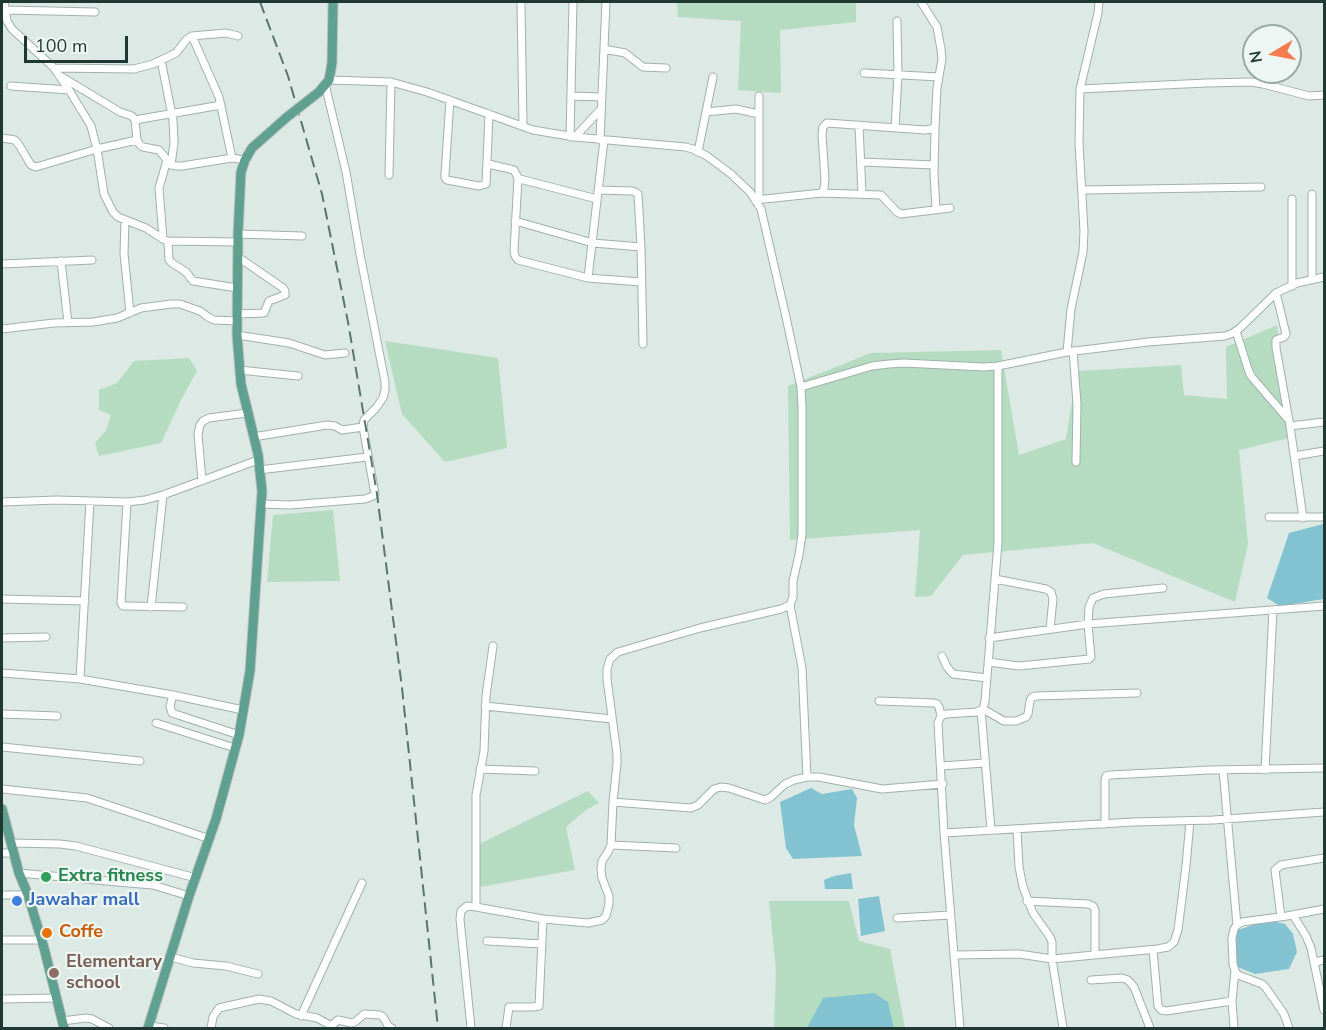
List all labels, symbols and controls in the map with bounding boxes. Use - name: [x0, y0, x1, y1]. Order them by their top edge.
- scale bar: [27, 24, 130, 62]
- north arrow: [1242, 24, 1302, 84]
- text: 100 m: [35, 34, 87, 58]
- text: N: [1244, 49, 1268, 65]
- place label: Extra fitness: [58, 866, 163, 888]
- marker: Extra fitness: [39, 870, 53, 884]
- place label: Jawahar mall: [29, 890, 140, 912]
- marker: Jawahar mall: [10, 894, 24, 908]
- place label: Coffe: [59, 922, 103, 944]
- marker: Coffe: [40, 926, 54, 940]
- place label: Elementary school: [66, 952, 162, 994]
- marker: Elementary school: [47, 966, 61, 980]

